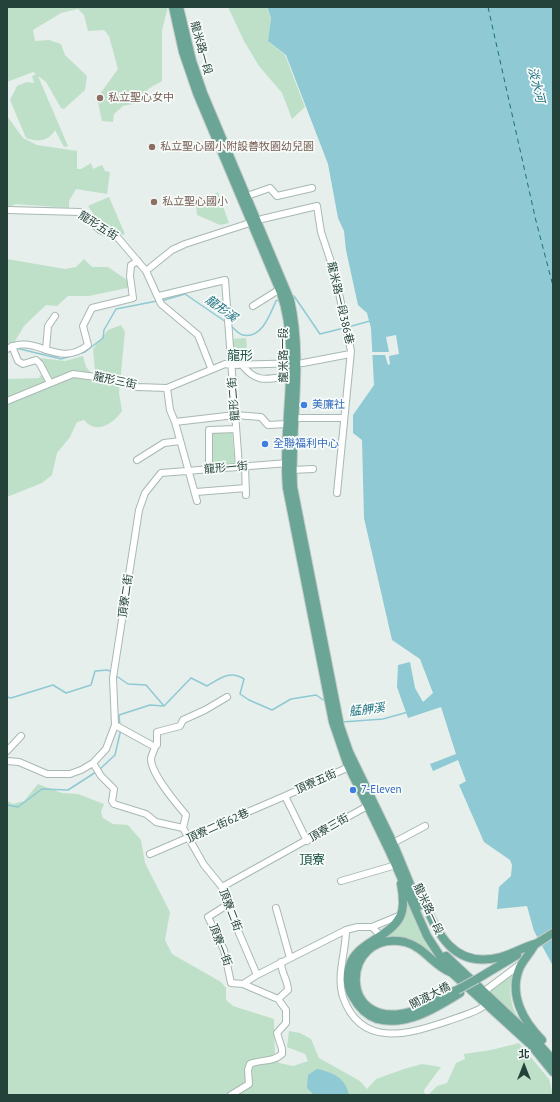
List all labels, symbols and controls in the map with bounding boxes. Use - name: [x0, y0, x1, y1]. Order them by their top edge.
- street label: 龍米路一段: [188, 20, 214, 76]
- water label: 淡水河: [525, 66, 547, 104]
- place label: 私立聖心女中: [108, 91, 174, 105]
- marker: 私立聖心女中: [95, 93, 105, 103]
- place label: 私立聖心國小附設善牧園幼兒園: [160, 140, 314, 154]
- marker: 私立聖心國小附設善牧園幼兒園: [147, 142, 157, 152]
- place label: 私立聖心國小: [162, 195, 228, 209]
- marker: 私立聖心國小: [149, 197, 159, 207]
- street label: 龍形五街: [76, 209, 120, 243]
- street label: 龍米路一段386巷: [324, 261, 356, 345]
- water label: 龍形溪: [202, 293, 240, 325]
- street label: 龍米路一段: [277, 328, 291, 382]
- district label: 龍形: [227, 348, 253, 364]
- street label: 龍形三街: [92, 370, 138, 392]
- street label: 龍形二街: [226, 377, 242, 421]
- place label: 美廉社: [312, 398, 345, 412]
- marker: 美廉社: [299, 400, 309, 410]
- place label: 全聯福利中心: [273, 437, 339, 451]
- marker: 全聯福利中心: [260, 439, 270, 449]
- street label: 龍形一街: [204, 460, 248, 476]
- street label: 頂寮二街: [116, 573, 136, 619]
- water label: 艋舺溪: [348, 701, 386, 719]
- street label: 頂寮五街: [293, 767, 339, 797]
- place label: 7-Eleven: [361, 783, 401, 797]
- marker: 7-Eleven: [348, 785, 358, 795]
- street label: 頂寮二街62巷: [185, 806, 251, 846]
- street label: 頂寮三街: [307, 811, 351, 845]
- district label: 頂寮: [299, 852, 325, 868]
- street label: 龍米路一段: [410, 881, 446, 937]
- street label: 頂寮二街: [216, 887, 244, 933]
- street label: 頂寮一街: [206, 922, 234, 968]
- street label: 關渡大橋: [407, 980, 453, 1012]
- north arrow: [504, 1046, 544, 1086]
- text: 北: [519, 1047, 530, 1061]

